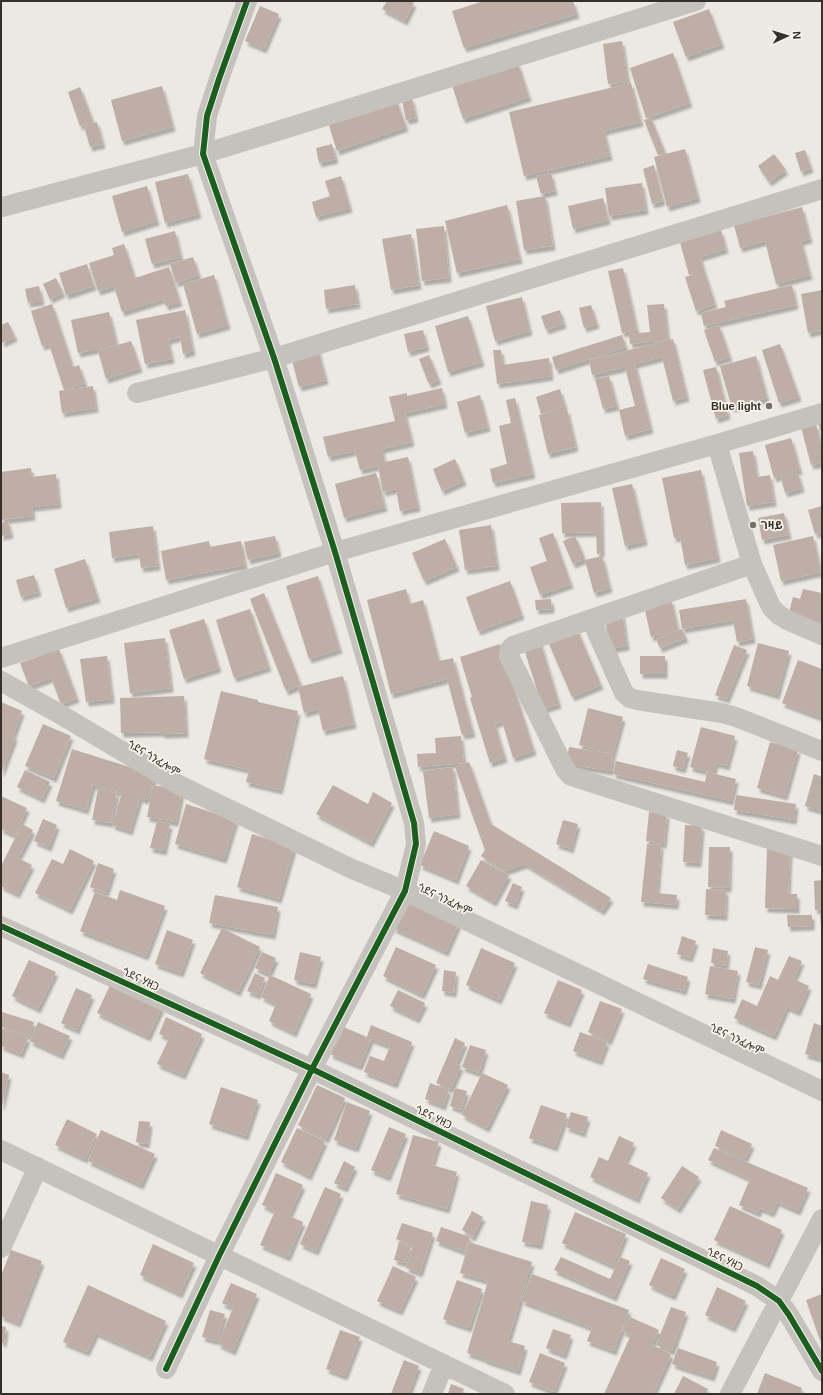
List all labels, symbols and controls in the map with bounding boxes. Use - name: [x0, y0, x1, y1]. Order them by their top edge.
- north arrow: [767, 16, 807, 56]
- text: N: [791, 31, 803, 40]
- place label: Blue light: [711, 400, 761, 412]
- marker: Blue light: [764, 401, 774, 411]
- place label: ገዛይ: [761, 519, 783, 531]
- marker: ገዛይ: [748, 520, 758, 530]
- street label: ጎደና ጎንፈሎም: [126, 738, 183, 779]
- street label: ጎደና ጎንፈሎም: [416, 881, 475, 918]
- street label: ጎደና ሃዘጋ: [121, 965, 161, 993]
- street label: ጎደና ጎንፈሎም: [708, 1021, 767, 1058]
- street label: ጎደና ሃዘጋ: [414, 1103, 454, 1131]
- street label: ጎደና ሃዘጋ: [705, 1245, 745, 1273]

